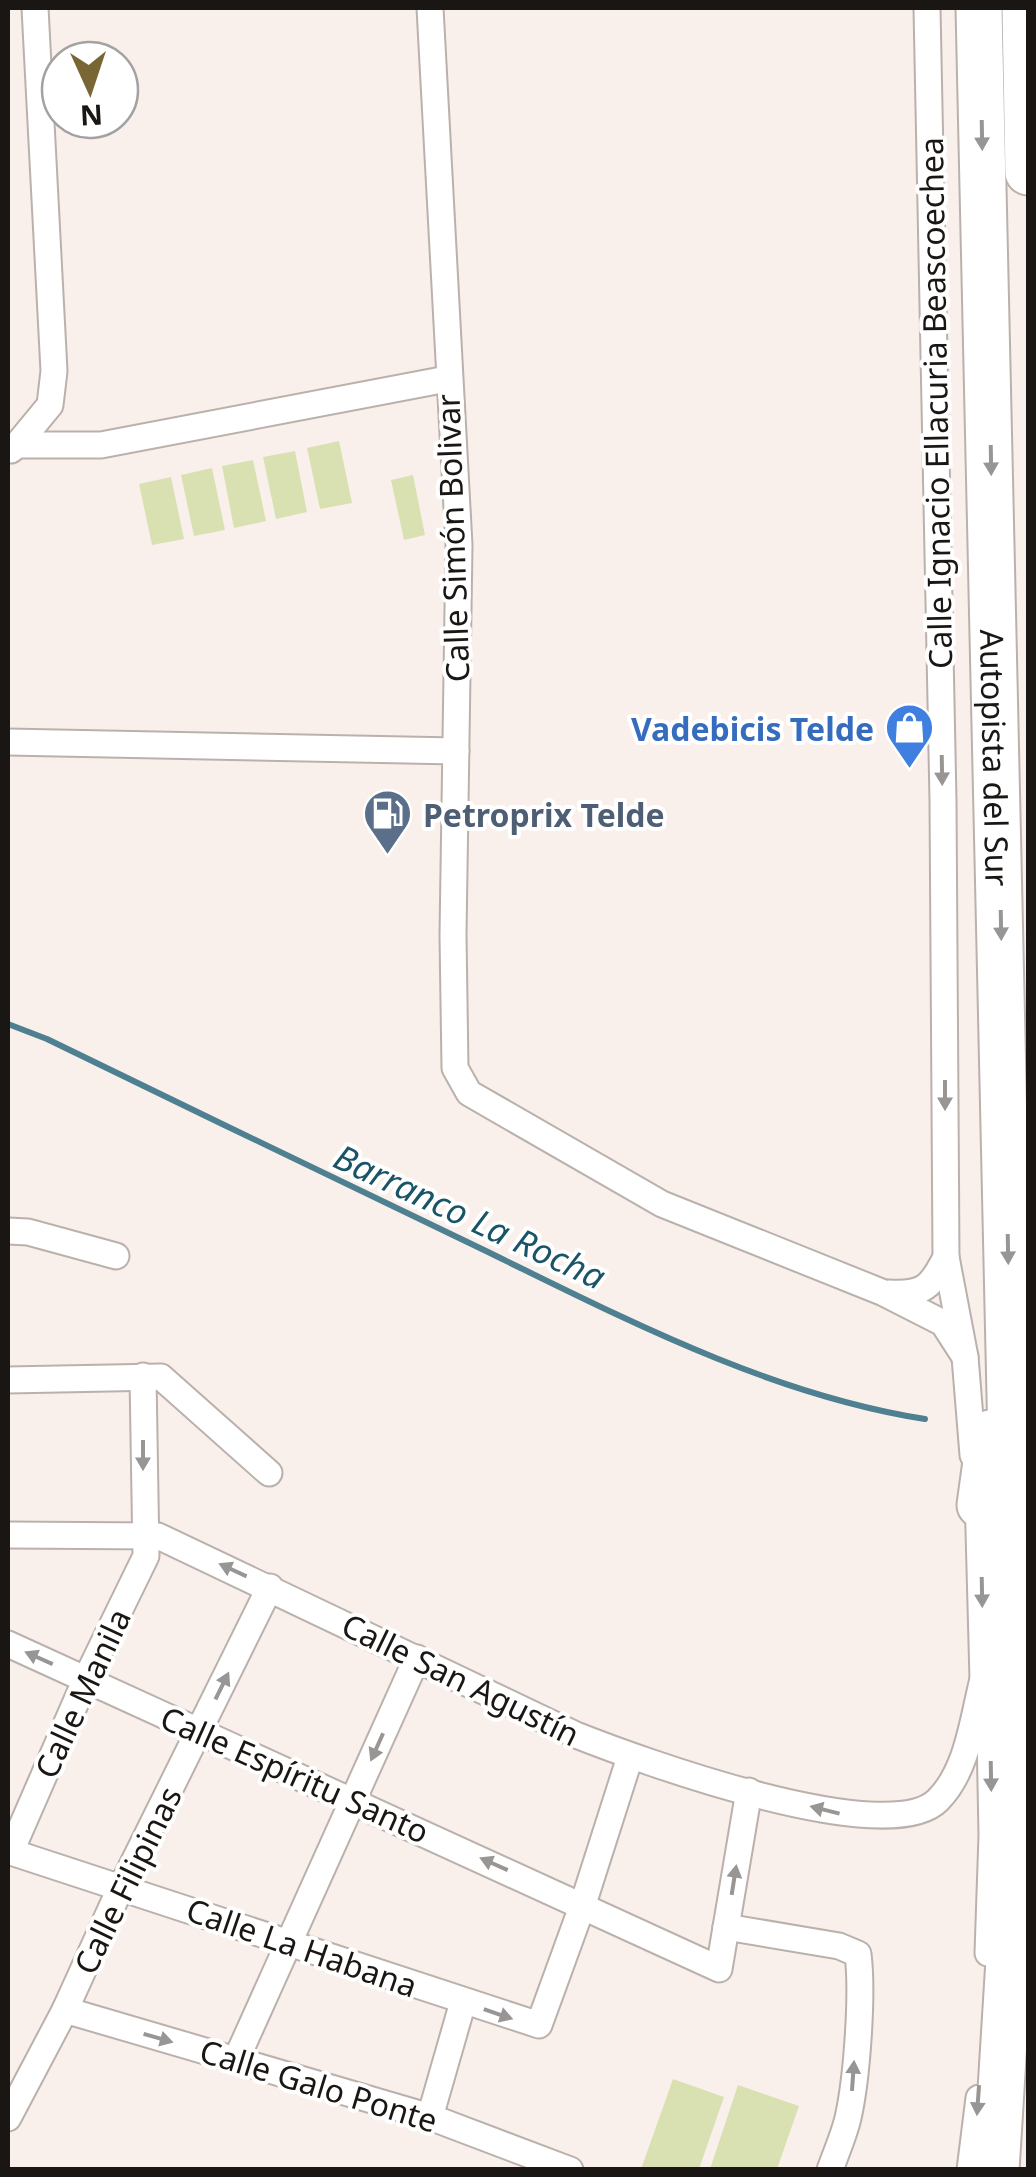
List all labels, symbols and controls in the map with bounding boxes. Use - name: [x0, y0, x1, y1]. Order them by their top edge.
- north arrow: [40, 40, 140, 140]
- text: N: [79, 96, 104, 136]
- one-way arrow: [974, 119, 990, 151]
- street label: Calle Ignacio Ellacuria Beascoechea: [909, 137, 961, 669]
- street label: Calle Simón Bolivar: [425, 393, 479, 683]
- one-way arrow: [983, 444, 999, 476]
- street label: Autopista del Sur: [971, 629, 1020, 887]
- shop icon: Vadebicis Telde: [883, 702, 935, 770]
- place label: Vadebicis Telde: [631, 707, 874, 750]
- one-way arrow: [935, 754, 951, 786]
- fuel station icon: Petroprix Telde: [362, 788, 414, 856]
- place label: Petroprix Telde: [423, 793, 665, 836]
- one-way arrow: [994, 909, 1010, 941]
- one-way arrow: [937, 1079, 953, 1111]
- water label: Barranco La Rocha: [327, 1133, 613, 1300]
- one-way arrow: [1001, 1234, 1017, 1266]
- one-way arrow: [136, 1440, 152, 1472]
- one-way arrow: [219, 1562, 248, 1579]
- one-way arrow: [974, 1576, 990, 1608]
- street label: Calle Manila: [24, 1601, 140, 1785]
- street label: Calle San Agustín: [335, 1603, 587, 1755]
- one-way arrow: [24, 1649, 53, 1666]
- one-way arrow: [213, 1671, 230, 1700]
- street label: Calle Espíritu Santo: [154, 1695, 436, 1853]
- one-way arrow: [369, 1732, 385, 1762]
- one-way arrow: [983, 1760, 999, 1792]
- street label: Calle Filipinas: [63, 1779, 191, 1981]
- one-way arrow: [809, 1802, 840, 1817]
- one-way arrow: [479, 1856, 508, 1873]
- one-way arrow: [727, 1864, 742, 1895]
- street label: Calle La Habana: [181, 1887, 423, 2007]
- one-way arrow: [484, 2007, 514, 2022]
- street label: Calle Galo Ponte: [195, 2028, 443, 2142]
- one-way arrow: [143, 2031, 174, 2046]
- one-way arrow: [845, 2059, 861, 2091]
- one-way arrow: [970, 2085, 986, 2117]

